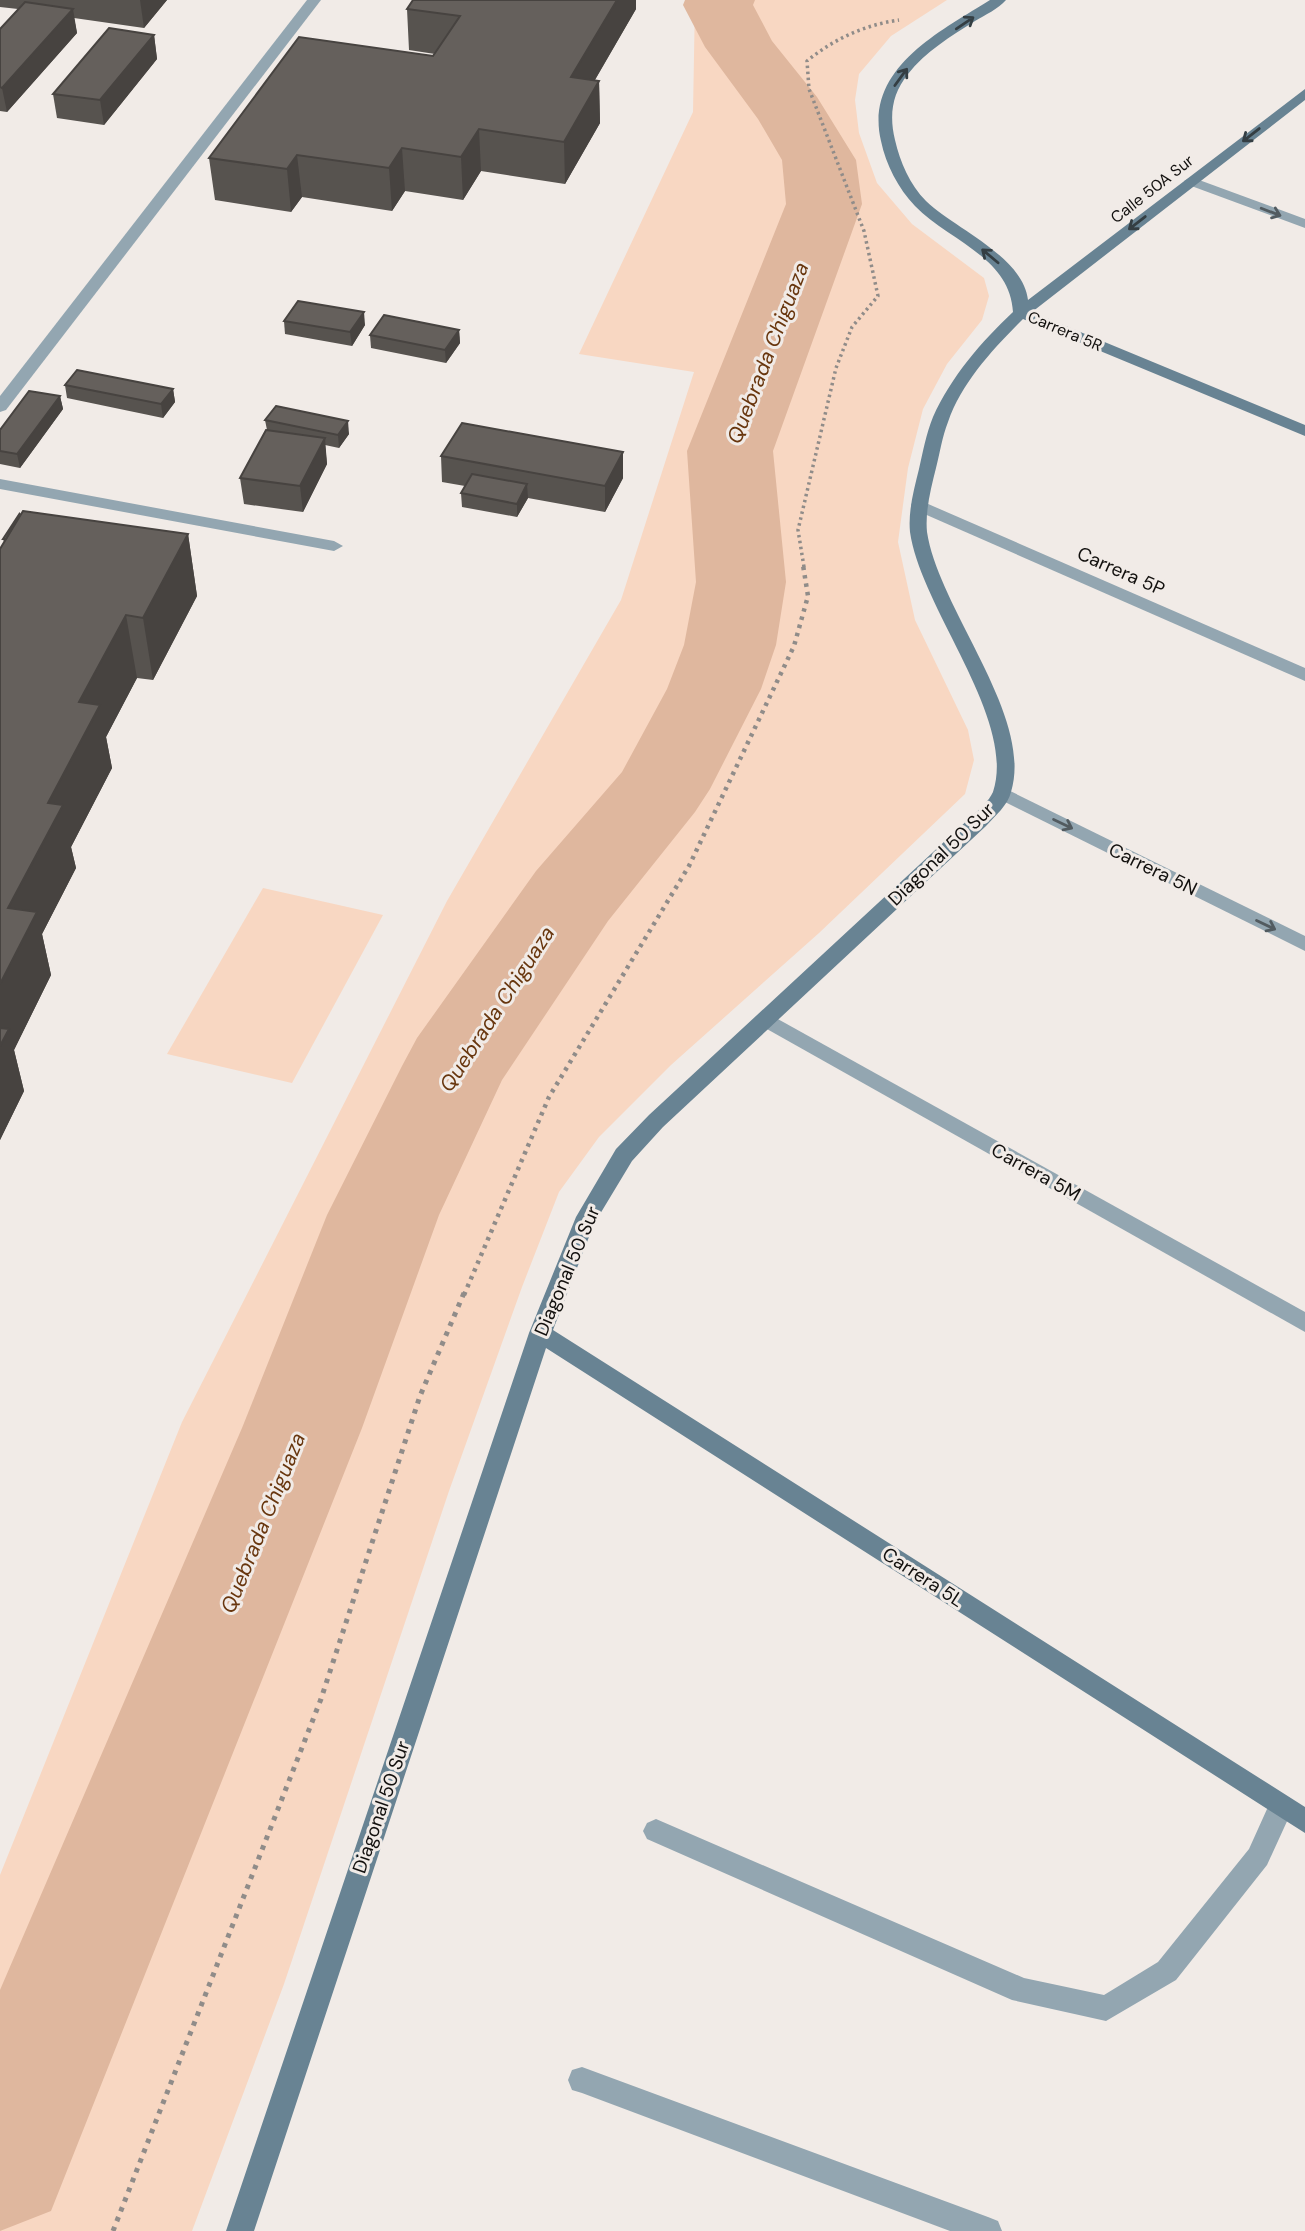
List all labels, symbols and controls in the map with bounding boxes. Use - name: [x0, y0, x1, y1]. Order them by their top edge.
- one-way arrow: [954, 16, 974, 30]
- one-way arrow: [894, 68, 908, 87]
- one-way arrow: [1242, 128, 1261, 143]
- street label: Calle 50A Sur: [1106, 150, 1198, 228]
- one-way arrow: [1260, 206, 1281, 219]
- one-way arrow: [1129, 215, 1147, 230]
- one-way arrow: [981, 248, 999, 264]
- water label: Quebrada Chiguaza: [720, 258, 816, 448]
- street label: Carrera 5R: [1025, 306, 1105, 356]
- street label: Carrera 5P: [1073, 541, 1169, 601]
- street label: Diagonal 50 Sur: [882, 797, 1000, 911]
- one-way arrow: [1052, 817, 1073, 831]
- street label: Carrera 5N: [1105, 837, 1201, 901]
- one-way arrow: [1255, 919, 1276, 933]
- water label: Quebrada Chiguaza: [433, 921, 561, 1097]
- street label: Carrera 5M: [987, 1137, 1085, 1207]
- street label: Diagonal 50 Sur: [528, 1202, 606, 1340]
- water label: Quebrada Chiguaza: [214, 1429, 312, 1617]
- street label: Carrera 5L: [877, 1541, 969, 1613]
- street label: Diagonal 50 Sur: [347, 1737, 415, 1877]

